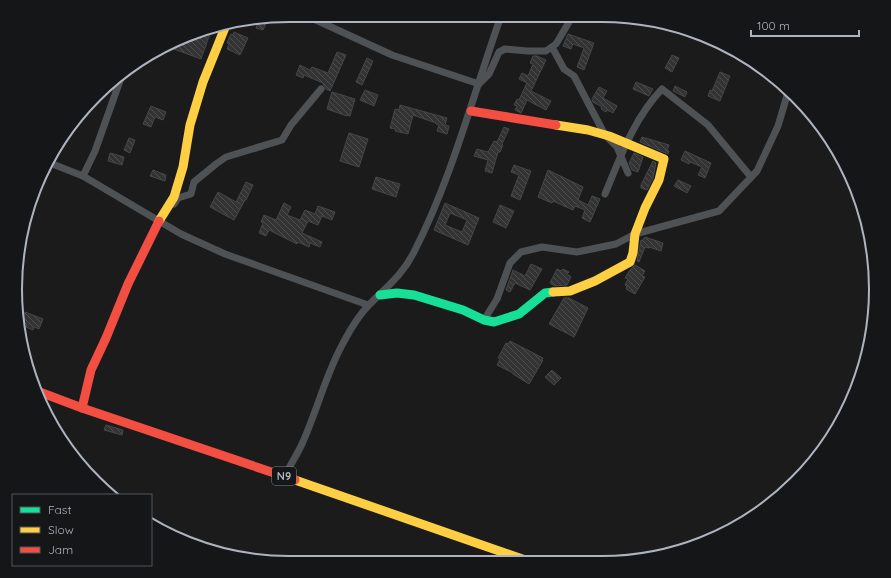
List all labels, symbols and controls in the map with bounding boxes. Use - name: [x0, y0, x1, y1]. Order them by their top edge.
- scale bar: [751, 12, 859, 38]
- text: 100 m: [757, 18, 790, 33]
- road number: N9: [272, 467, 296, 485]
- legend: [12, 494, 152, 566]
- text: Fast: [48, 502, 72, 517]
- text: Slow: [48, 522, 74, 537]
- text: Jam: [48, 542, 73, 557]

